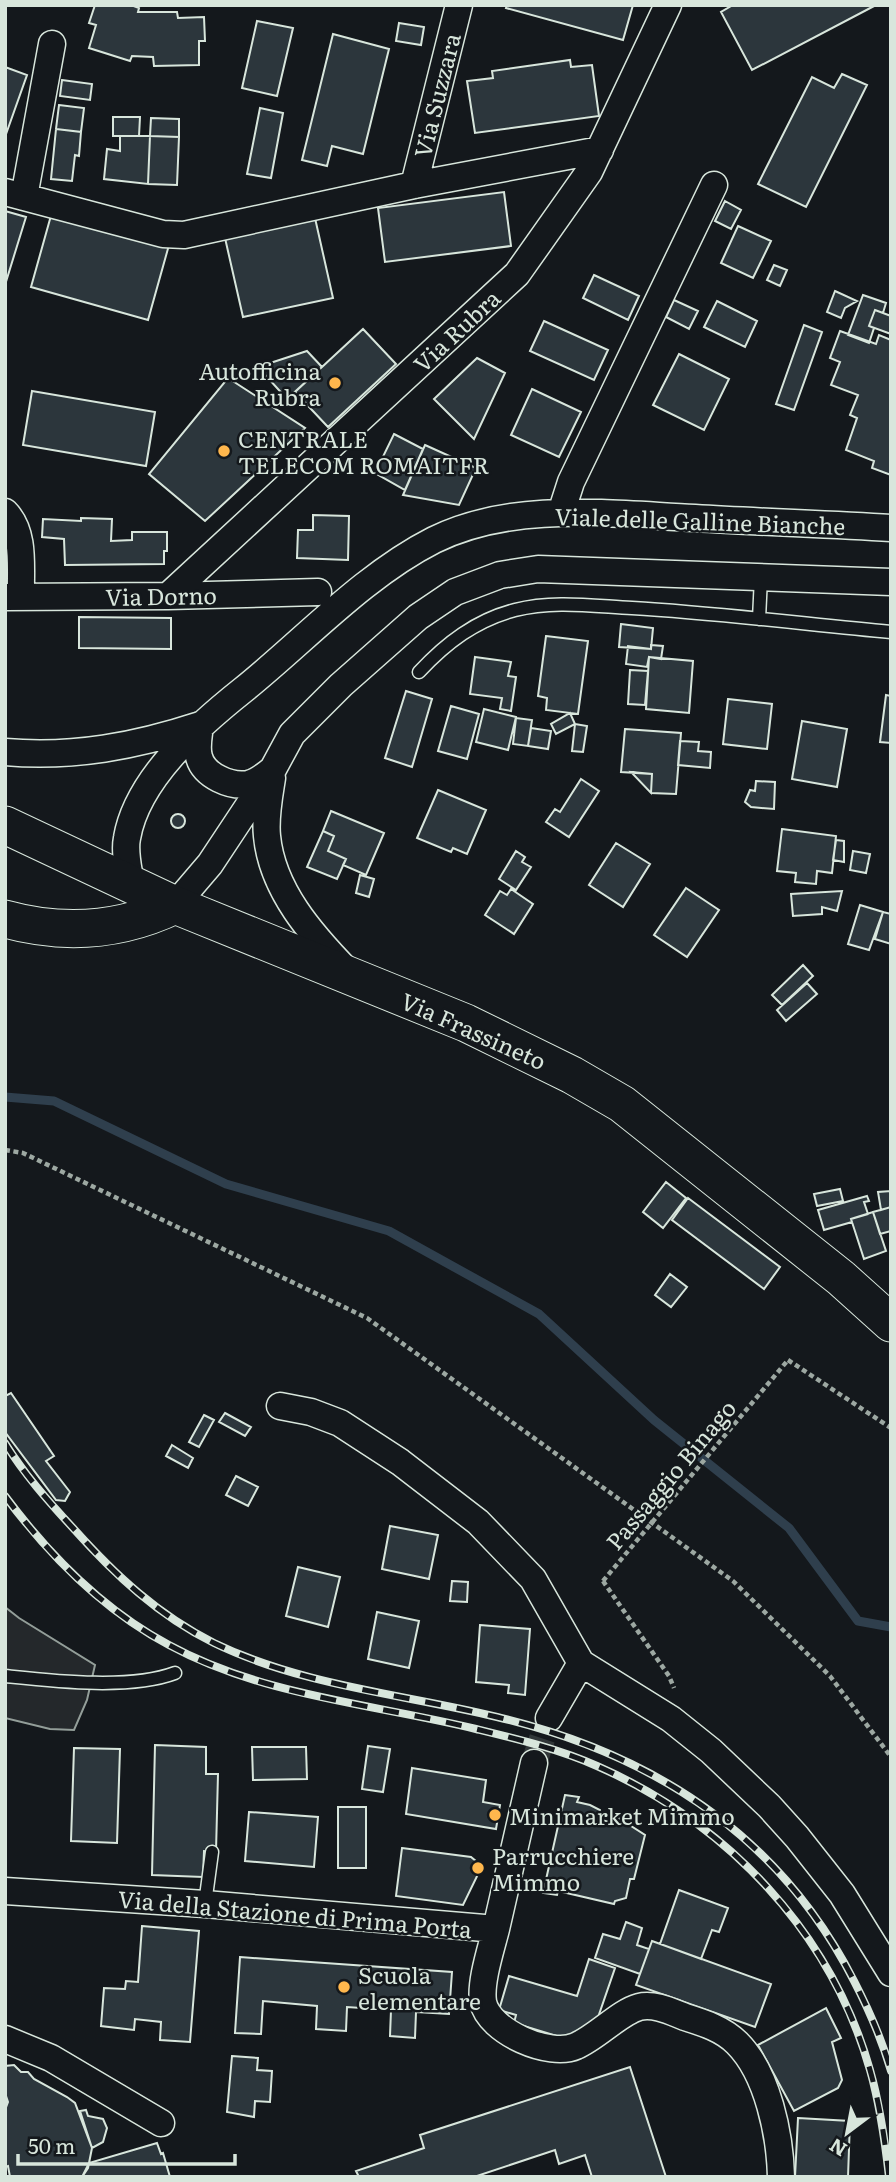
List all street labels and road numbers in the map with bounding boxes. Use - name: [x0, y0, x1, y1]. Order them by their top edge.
- street label: Via Suzzara: [404, 29, 468, 161]
- street label: Via Rubra: [405, 280, 508, 379]
- street label: Viale delle Galline Bianche: [554, 498, 846, 542]
- street label: Via Dorno: [105, 577, 217, 613]
- street label: Via Frassineto: [396, 983, 552, 1077]
- street label: Passaggio Binago: [597, 1391, 743, 1557]
- street label: Via della Stazione di Prima Porta: [117, 1881, 474, 1945]

